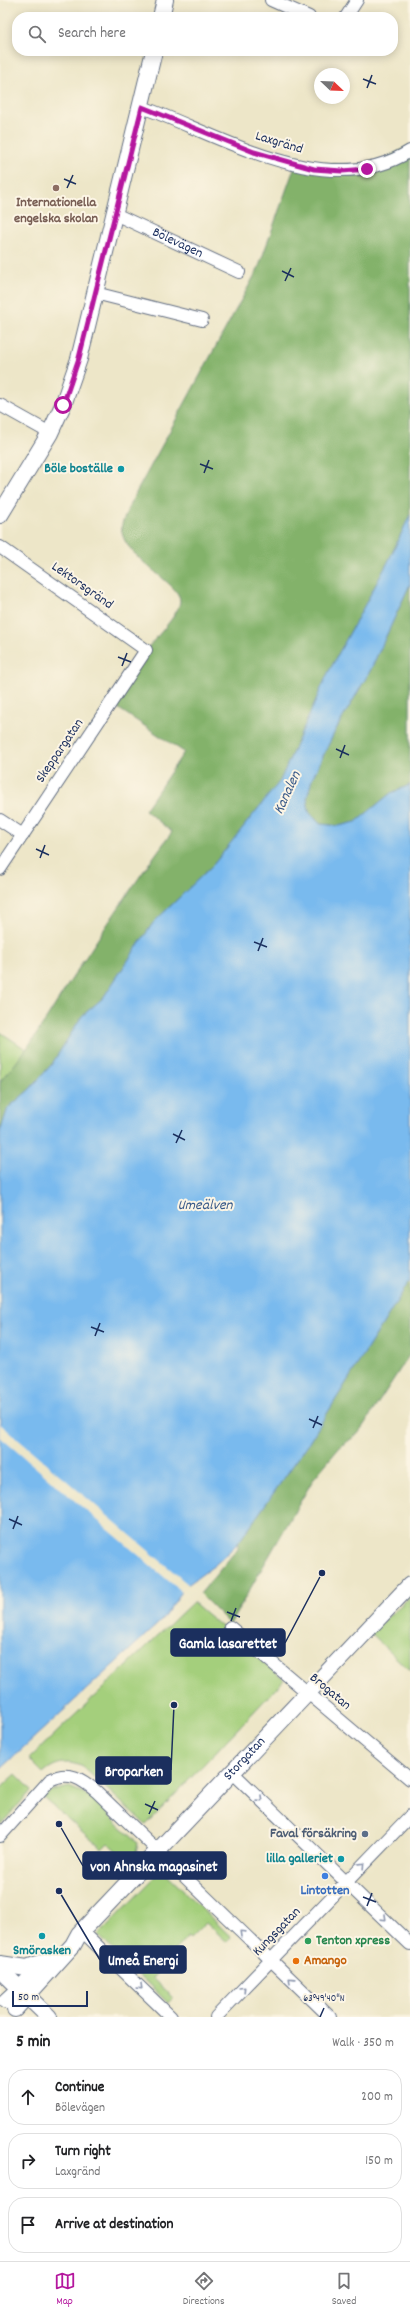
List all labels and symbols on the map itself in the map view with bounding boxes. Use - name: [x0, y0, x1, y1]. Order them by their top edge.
- north arrow: [314, 68, 350, 104]
- street label: Laxgränd: [253, 126, 305, 160]
- route end: [358, 160, 376, 178]
- marker: Internationella engelska skolan: [51, 183, 61, 193]
- place label: Internationella engelska skolan: [14, 193, 98, 229]
- street label: Bölevägen: [149, 223, 206, 264]
- route start: [54, 396, 72, 414]
- place label: Böle boställe: [44, 459, 113, 479]
- marker: Böle boställe: [116, 464, 126, 474]
- street label: Lektorsgränd: [47, 557, 117, 615]
- street label: Skeppargatan: [31, 715, 89, 787]
- water label: Kanalen: [269, 767, 308, 818]
- water label: Umeälven: [178, 1195, 234, 1217]
- callout: Gamla lasarettet: [171, 1629, 285, 1656]
- text: Gamla lasarettet: [179, 1634, 278, 1656]
- street label: Brogatan: [305, 1669, 355, 1715]
- street label: Storgatan: [219, 1733, 271, 1785]
- callout: Broparken: [96, 1757, 171, 1784]
- text: Broparken: [105, 1762, 163, 1784]
- one-way arrow: [255, 1794, 263, 1802]
- place label: Faval försäkring: [270, 1824, 357, 1844]
- marker: Faval försäkring: [360, 1829, 370, 1839]
- place label: lilla galleriet: [266, 1849, 334, 1869]
- callout: von Ahnska magasinet: [83, 1852, 226, 1879]
- marker: lilla galleriet: [336, 1854, 346, 1864]
- text: von Ahnska magasinet: [90, 1857, 218, 1879]
- one-way arrow: [357, 1862, 365, 1870]
- marker: Lintotten: [320, 1871, 330, 1881]
- place label: Lintotten: [300, 1881, 350, 1901]
- street label: Kungsgatan: [248, 1903, 306, 1961]
- one-way arrow: [379, 1913, 387, 1921]
- one-way arrow: [239, 1930, 247, 1938]
- marker: Smörasken: [37, 1931, 47, 1941]
- place label: Tenton xpress: [316, 1931, 390, 1951]
- marker: Tenton xpress: [303, 1936, 313, 1946]
- place label: Smörasken: [13, 1941, 72, 1961]
- callout: Umeå Energi: [100, 1946, 186, 1973]
- text: Umeå Energi: [108, 1951, 178, 1973]
- place label: Amango: [304, 1951, 347, 1971]
- marker: Amango: [291, 1956, 301, 1966]
- one-way arrow: [288, 1978, 296, 1985]
- one-way arrow: [135, 1982, 143, 1990]
- one-way arrow: [238, 1986, 246, 1994]
- scale bar: [12, 1989, 88, 2008]
- text: 63°49'40"N: [303, 1992, 345, 2006]

